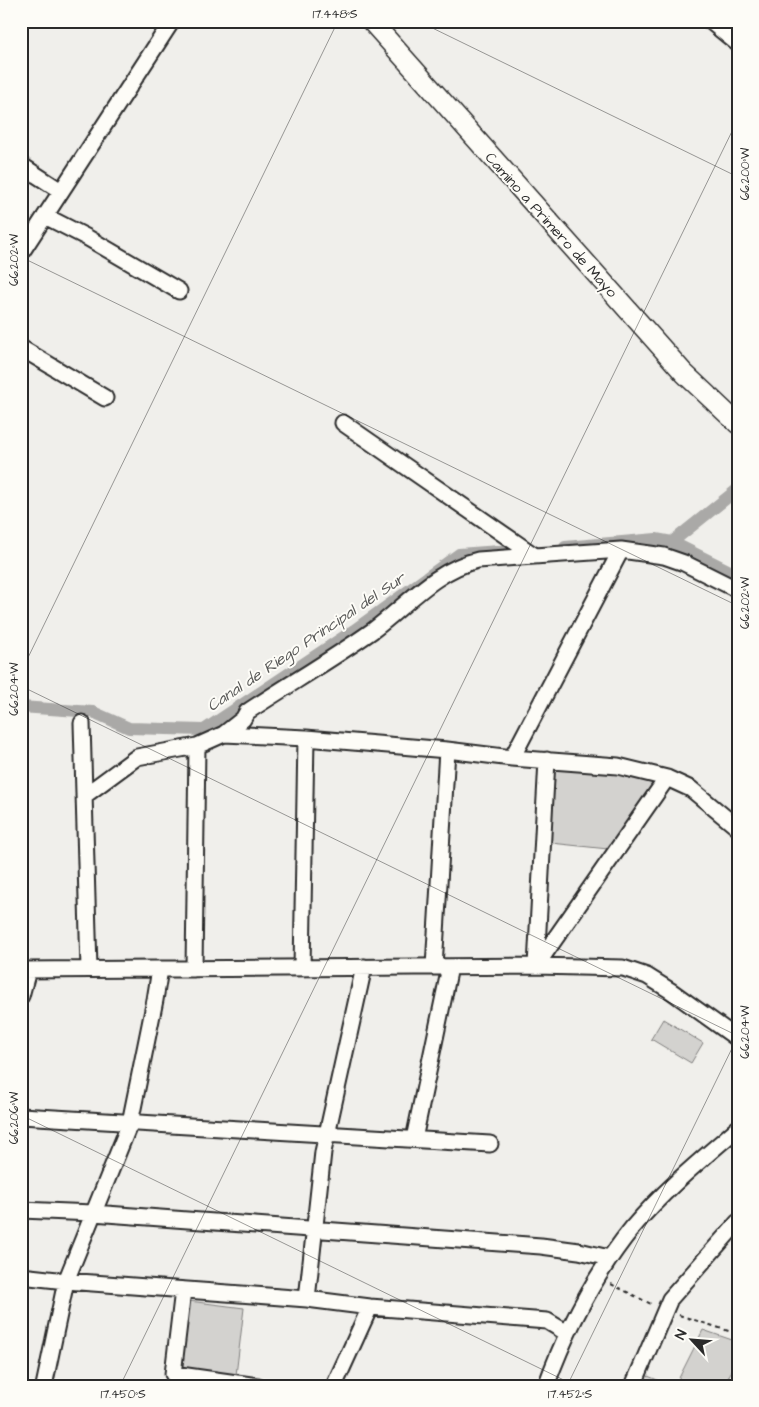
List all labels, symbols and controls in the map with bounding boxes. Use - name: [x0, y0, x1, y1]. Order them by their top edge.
- text: 17.448°S: [312, 6, 358, 23]
- text: 66.200°W: [737, 147, 754, 200]
- street label: Camino a Primero de Mayo: [479, 148, 622, 303]
- text: 66.202°W: [6, 233, 23, 286]
- water label: Canal de Riego Principal del Sur: [202, 566, 412, 718]
- text: 66.202°W: [737, 576, 754, 629]
- text: 66.204°W: [6, 662, 23, 716]
- text: 66.204°W: [737, 1005, 754, 1059]
- text: 66.206°W: [6, 1091, 23, 1144]
- north arrow: [666, 1314, 716, 1364]
- text: N: [670, 1326, 692, 1343]
- text: 17.450°S: [100, 1386, 146, 1403]
- text: 17.452°S: [548, 1386, 593, 1403]

